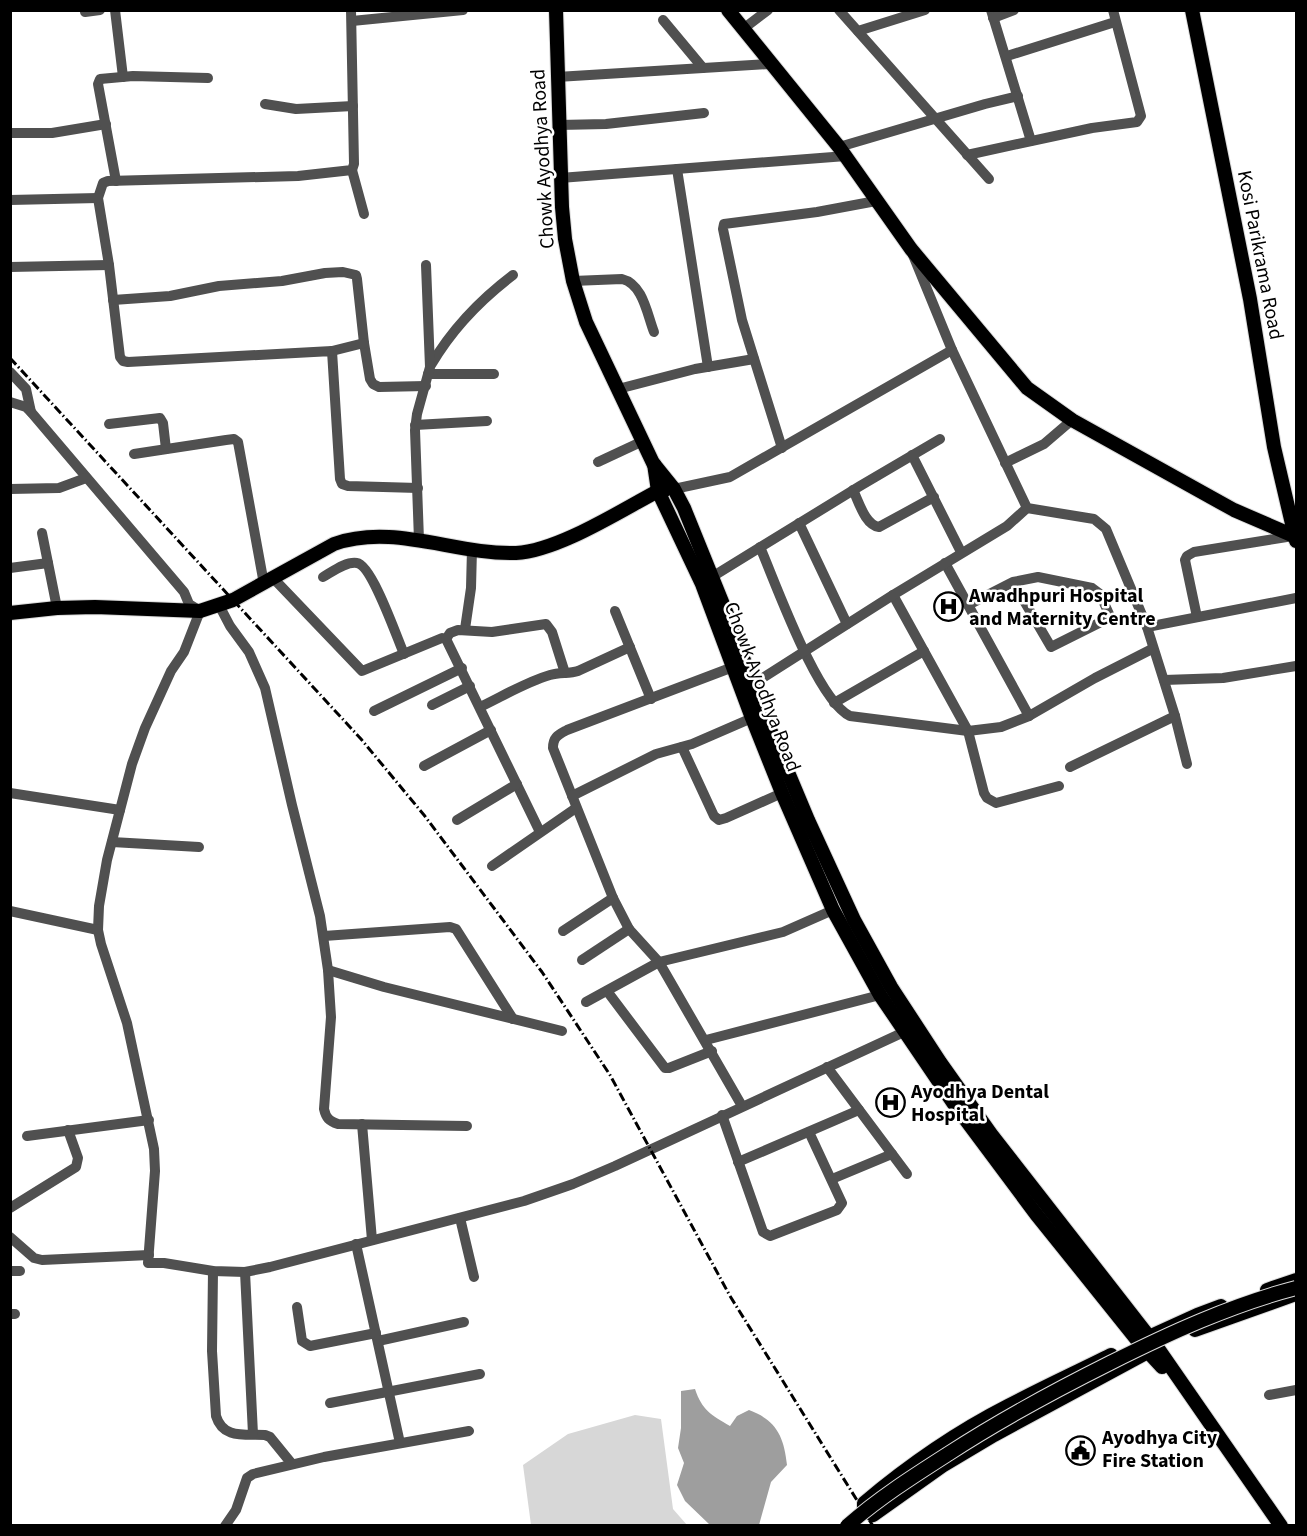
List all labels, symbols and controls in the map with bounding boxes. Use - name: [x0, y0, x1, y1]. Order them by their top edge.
- street label: Chowk Ayodhya Road: [524, 68, 562, 250]
- street label: Kosi Parikrama Road: [1230, 168, 1290, 342]
- place label: Awadhpuri Hospital and Maternity Centre: [968, 582, 1156, 633]
- hospital icon: Awadhpuri Hospital and Maternity Centre: [932, 591, 964, 623]
- street label: Chowk Ayodhya Road: [717, 598, 807, 776]
- place label: Ayodhya Dental Hospital: [910, 1078, 1049, 1129]
- hospital icon: Ayodhya Dental Hospital: [874, 1087, 906, 1119]
- place label: Ayodhya City Fire Station: [1101, 1424, 1218, 1475]
- public building icon: Ayodhya City Fire Station: [1065, 1434, 1097, 1466]

